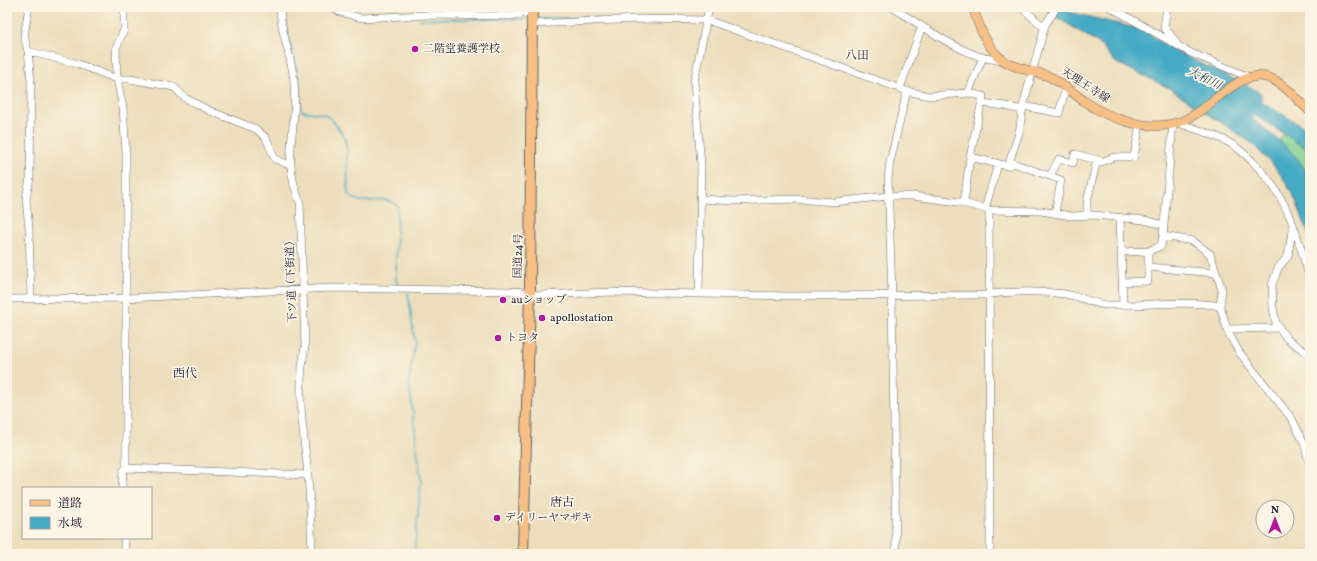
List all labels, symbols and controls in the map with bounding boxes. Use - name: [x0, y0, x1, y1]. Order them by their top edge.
- place label: 二階堂養護学校: [423, 42, 500, 57]
- marker: 二階堂養護学校: [410, 44, 420, 54]
- district label: 八田: [845, 48, 869, 64]
- water label: 大和川: [1184, 64, 1225, 95]
- street label: 天理王寺線: [1058, 65, 1112, 107]
- street label: 国道24号: [511, 233, 527, 279]
- street label: 下ツ道（下街道）: [283, 235, 301, 323]
- place label: auショップ: [511, 293, 566, 308]
- marker: auショップ: [498, 295, 508, 305]
- place label: apollostation: [550, 311, 614, 326]
- marker: apollostation: [537, 313, 547, 323]
- place label: トヨタ: [506, 331, 539, 346]
- marker: トヨタ: [493, 333, 503, 343]
- district label: 西代: [173, 366, 197, 382]
- legend: [22, 487, 152, 539]
- district label: 唐古: [550, 495, 574, 511]
- text: 道路: [58, 496, 82, 512]
- north arrow: [1255, 499, 1295, 539]
- text: N: [1271, 503, 1279, 518]
- place label: デイリーヤマザキ: [505, 511, 592, 526]
- marker: デイリーヤマザキ: [492, 513, 502, 523]
- text: 水域: [58, 516, 82, 532]

